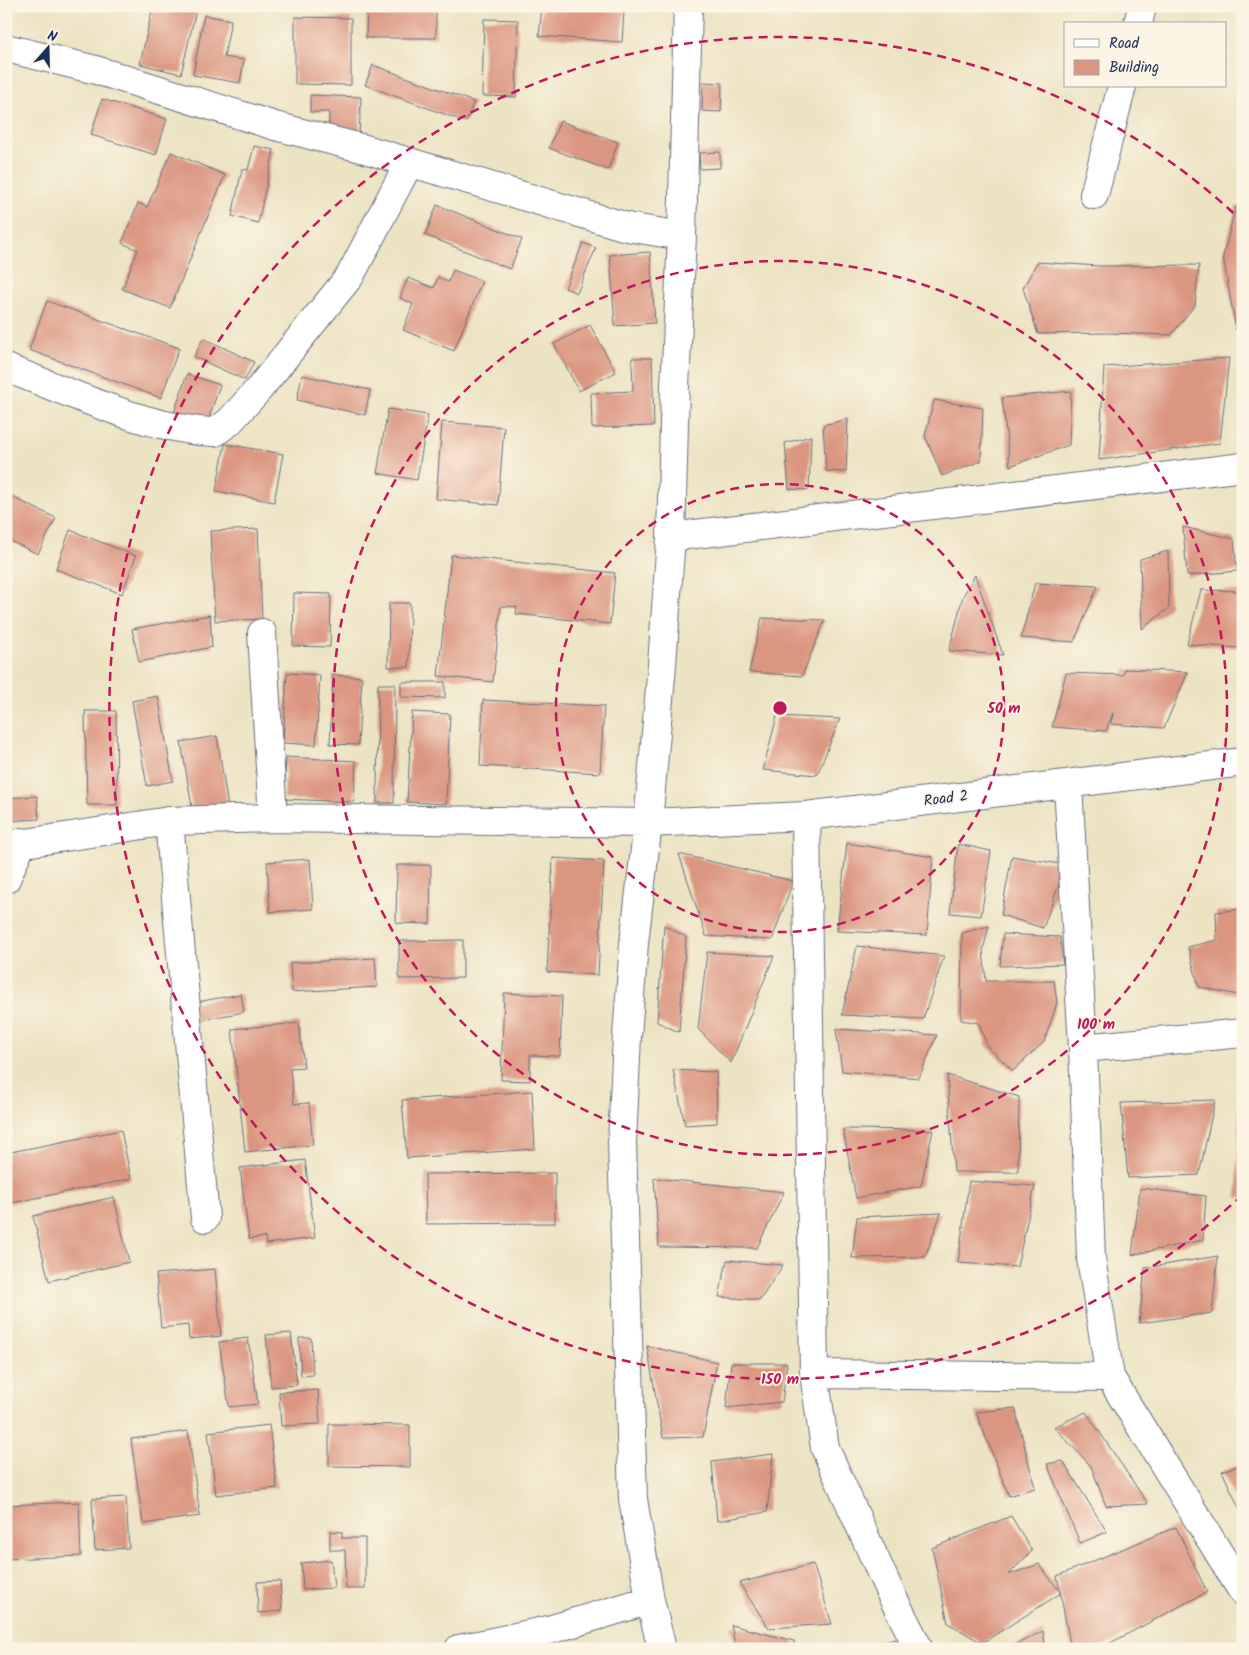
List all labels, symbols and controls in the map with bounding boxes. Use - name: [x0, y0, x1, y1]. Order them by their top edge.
- north arrow: [22, 22, 72, 72]
- legend: [1064, 22, 1226, 88]
- text: N: [44, 25, 60, 49]
- text: Road: [1109, 32, 1140, 56]
- text: Building: [1109, 56, 1159, 80]
- text: 50 m: [986, 697, 1021, 721]
- centre of rings: [771, 699, 789, 717]
- street label: Road 2: [922, 784, 970, 814]
- text: 100 m: [1077, 1013, 1115, 1037]
- text: 150 m: [761, 1368, 799, 1392]

